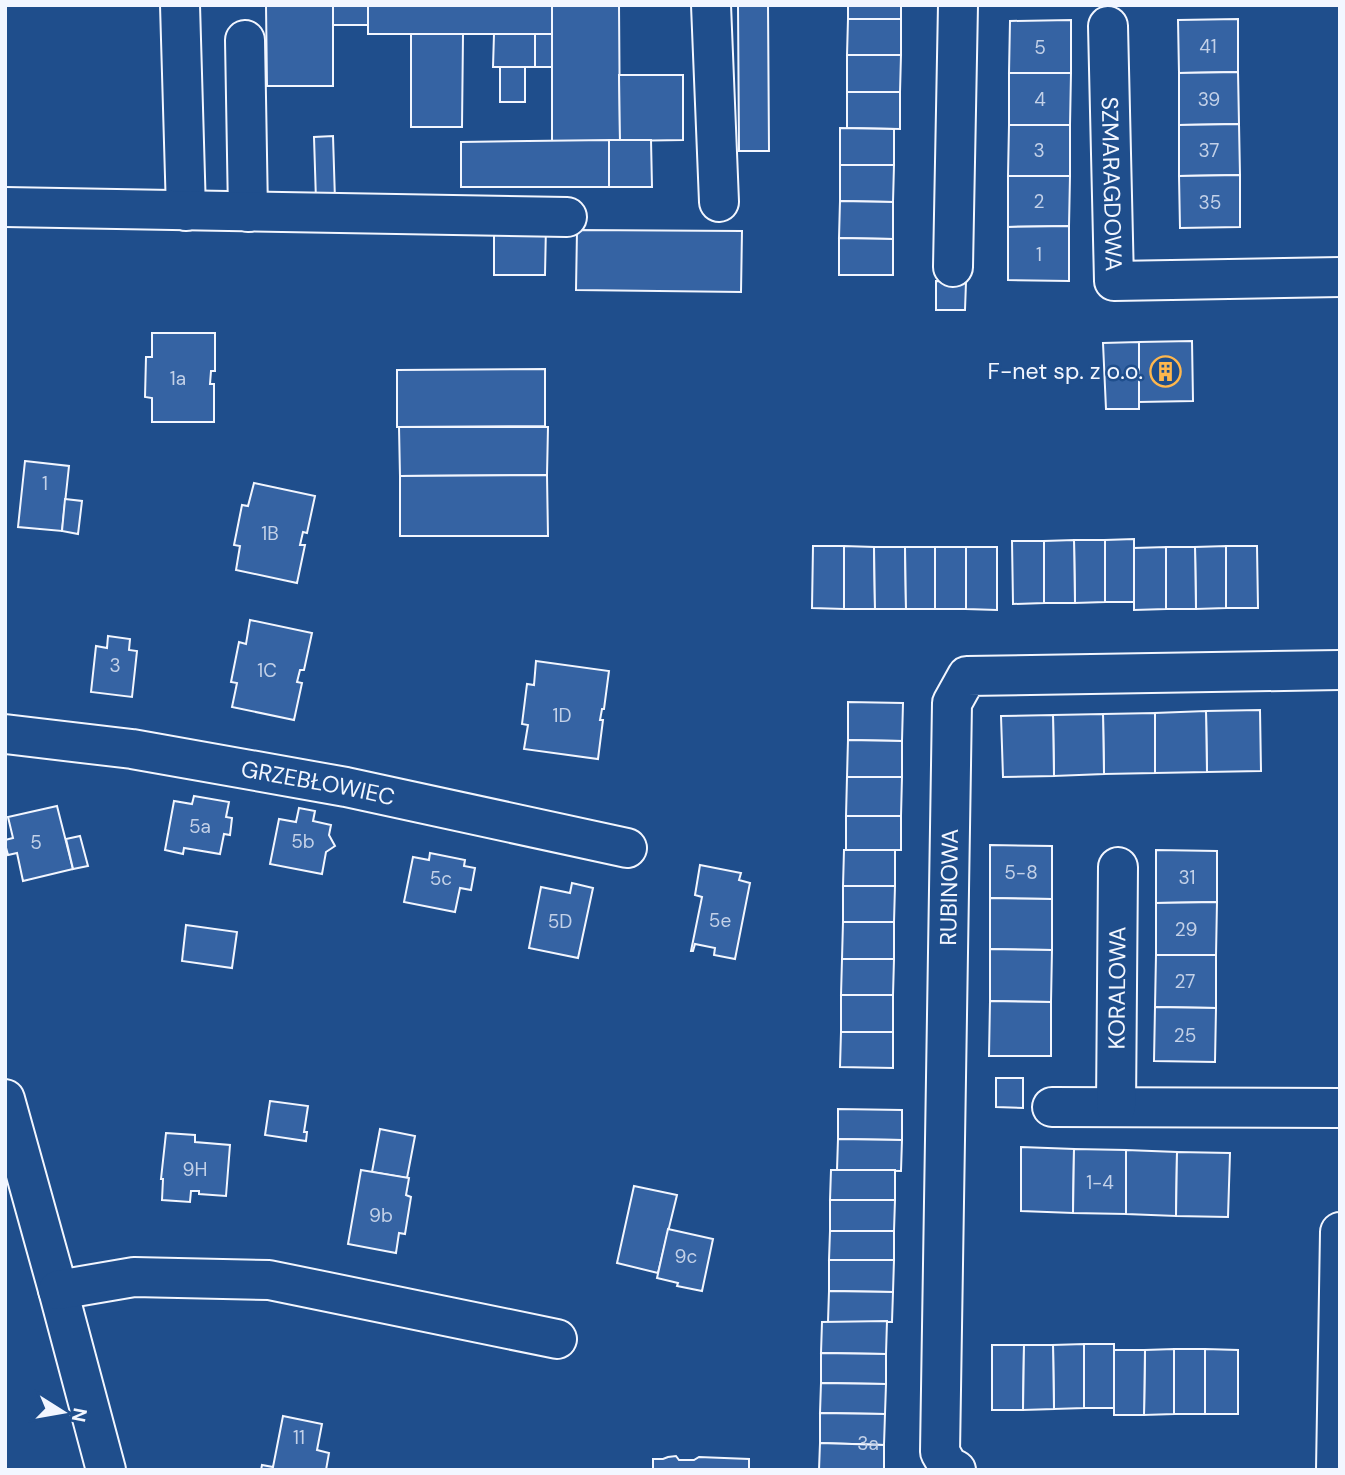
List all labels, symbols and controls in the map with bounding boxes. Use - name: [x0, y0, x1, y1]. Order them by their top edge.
- house number: 41: [1199, 34, 1217, 59]
- house number: 5: [1034, 35, 1046, 60]
- house number: 4: [1034, 87, 1046, 112]
- house number: 39: [1198, 87, 1220, 112]
- street label: SZMARAGDOWA: [1095, 96, 1129, 272]
- house number: 3: [1033, 138, 1045, 163]
- house number: 37: [1198, 138, 1220, 163]
- house number: 2: [1034, 189, 1045, 214]
- house number: 35: [1199, 190, 1221, 215]
- house number: 1: [1036, 242, 1042, 267]
- building icon: F-net sp. z o.o.: [1149, 354, 1183, 388]
- place label: F-net sp. z o.o.: [988, 356, 1143, 386]
- house number: 1a: [170, 366, 186, 391]
- house number: 1: [42, 471, 48, 496]
- house number: 1B: [261, 521, 279, 546]
- house number: 3: [109, 653, 121, 678]
- house number: 1C: [257, 658, 277, 683]
- house number: 1D: [552, 703, 572, 728]
- street label: GRZEBŁOWIEC: [239, 754, 398, 812]
- house number: 5a: [189, 814, 211, 839]
- street label: RUBINOWA: [933, 828, 965, 946]
- house number: 5b: [291, 829, 315, 854]
- house number: 5: [30, 830, 42, 855]
- house number: 5-8: [1004, 860, 1038, 885]
- house number: 31: [1179, 865, 1195, 890]
- house number: 5c: [430, 866, 452, 891]
- house number: 5e: [709, 908, 731, 933]
- house number: 5D: [548, 909, 572, 934]
- house number: 29: [1175, 917, 1197, 942]
- street label: KORALOWA: [1101, 926, 1133, 1050]
- house number: 27: [1175, 969, 1195, 994]
- house number: 25: [1174, 1023, 1196, 1048]
- house number: 9H: [183, 1157, 207, 1182]
- house number: 1-4: [1086, 1170, 1114, 1195]
- house number: 9b: [369, 1203, 393, 1228]
- house number: 9c: [675, 1244, 697, 1269]
- north arrow: [28, 1377, 98, 1447]
- text: N: [66, 1406, 93, 1424]
- house number: 11: [293, 1425, 305, 1450]
- house number: 3a: [857, 1431, 879, 1456]

